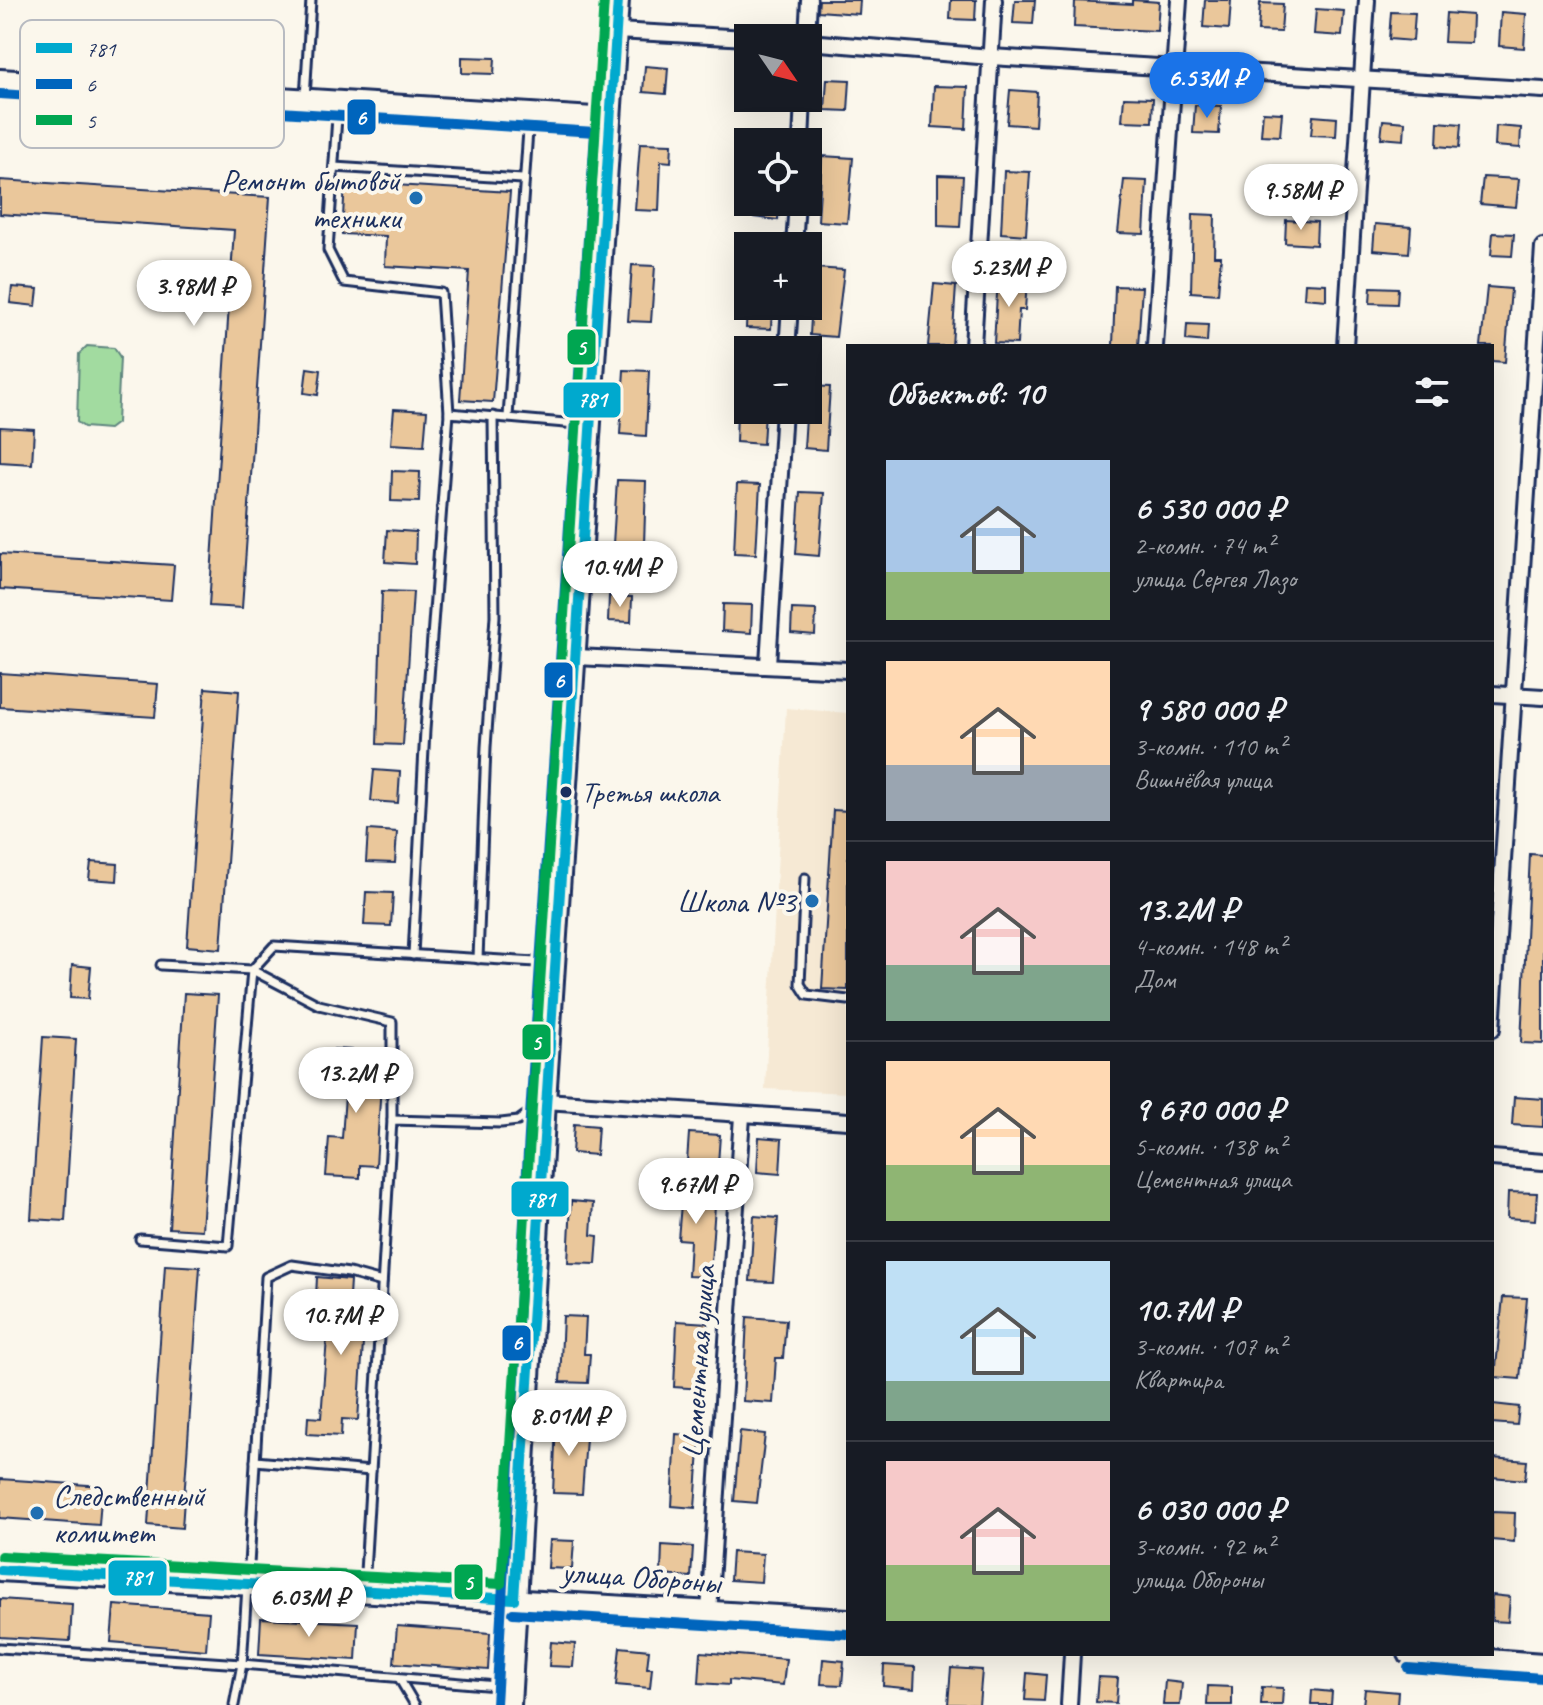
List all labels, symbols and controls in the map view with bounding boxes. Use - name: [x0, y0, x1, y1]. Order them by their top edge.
- legend: [20, 20, 284, 148]
- north arrow: [734, 24, 822, 112]
- map controls: [734, 24, 822, 424]
- text: 781: [86, 35, 117, 63]
- pin: 6.53M ₽: [1133, 52, 1281, 120]
- text: 6.53M ₽: [1167, 61, 1247, 94]
- text: 6: [86, 71, 97, 99]
- line badge: 6: [346, 98, 377, 136]
- text: 6: [356, 104, 368, 132]
- text: 5: [86, 107, 97, 135]
- button: locate: [734, 128, 822, 216]
- place label: Ремонт бытовой техники: [221, 160, 403, 238]
- pin: 9.58M ₽: [1227, 164, 1375, 232]
- text: 9.58M ₽: [1262, 173, 1340, 206]
- marker: Ремонт бытовой техники: [407, 189, 425, 207]
- button: +: [734, 232, 822, 320]
- pin: 5.23M ₽: [935, 241, 1083, 309]
- text: 5.23M ₽: [970, 250, 1048, 283]
- pin: 3.98M ₽: [120, 260, 268, 328]
- text: 3.98M ₽: [155, 269, 233, 302]
- line badge: 5: [566, 328, 597, 366]
- text: 5: [576, 334, 588, 362]
- button: −: [734, 336, 822, 424]
- icon: filters: [1410, 370, 1454, 414]
- text: Объектов: 10: [886, 371, 1044, 414]
- line badge: 781: [562, 381, 622, 419]
- text: 781: [577, 386, 609, 414]
- text: 6 530 000 ₽: [1134, 486, 1284, 529]
- icon: home: [950, 492, 1046, 588]
- text: 2-комн. · 74 m²: [1134, 529, 1274, 562]
- pin: 10.4M ₽: [546, 541, 694, 609]
- text: 10.4M ₽: [581, 550, 659, 583]
- text: улица Сергея Лазо: [1134, 562, 1296, 595]
- line badge: 6: [543, 661, 574, 699]
- text: 6: [554, 667, 566, 695]
- text: 9 580 000 ₽: [1134, 687, 1282, 730]
- icon: home: [950, 693, 1046, 789]
- text: 3-комн. · 110 m²: [1134, 730, 1286, 763]
- text: Вишнёвая улица: [1134, 763, 1272, 796]
- place label: Третья школа: [581, 773, 721, 811]
- marker: Третья школа: [558, 784, 574, 800]
- place label: Школа №3: [677, 881, 799, 922]
- text: 13.2M ₽: [1134, 887, 1237, 930]
- marker: Школа №3: [803, 892, 821, 910]
- icon: home: [950, 893, 1046, 989]
- text: 4-комн. · 148 m²: [1134, 930, 1286, 963]
- text: Дом: [1134, 963, 1176, 996]
- line badge: 5: [521, 1023, 552, 1061]
- text: 5: [531, 1029, 543, 1057]
- pin: 13.2M ₽: [282, 1047, 430, 1115]
- text: 13.2M ₽: [317, 1056, 395, 1089]
- text: 9 670 000 ₽: [1134, 1087, 1284, 1130]
- icon: home: [950, 1093, 1046, 1189]
- text: 5-комн. · 138 m²: [1134, 1130, 1286, 1163]
- pin: 9.67M ₽: [622, 1158, 770, 1226]
- text: Цементная улица: [1134, 1163, 1291, 1196]
- text: 9.67M ₽: [656, 1167, 736, 1200]
- line badge: 781: [510, 1180, 570, 1218]
- text: 781: [525, 1186, 557, 1214]
- street label: Цементная улица: [671, 1262, 725, 1460]
- text: 10.7M ₽: [1134, 1287, 1237, 1330]
- pin: 10.7M ₽: [267, 1289, 415, 1357]
- icon: home: [950, 1293, 1046, 1389]
- text: 10.7M ₽: [302, 1298, 380, 1331]
- line badge: 6: [501, 1324, 532, 1362]
- text: 6: [512, 1329, 524, 1357]
- text: 3-комн. · 107 m²: [1134, 1330, 1286, 1363]
- text: Квартира: [1134, 1363, 1223, 1396]
- pin: 8.01M ₽: [495, 1390, 643, 1458]
- text: 8.01M ₽: [530, 1399, 608, 1432]
- place label: Следственный комитет: [53, 1475, 206, 1553]
- text: 6 030 000 ₽: [1134, 1487, 1284, 1530]
- icon: home: [950, 1493, 1046, 1589]
- marker: Следственный комитет: [28, 1504, 46, 1522]
- text: 3-комн. · 92 m²: [1134, 1530, 1274, 1563]
- street label: улица Обороны: [558, 1551, 724, 1603]
- line badge: 781: [107, 1559, 168, 1597]
- line badge: 5: [453, 1563, 484, 1601]
- text: улица Обороны: [1134, 1563, 1263, 1596]
- text: 781: [122, 1564, 154, 1592]
- text: 5: [463, 1569, 475, 1597]
- pin: 6.03M ₽: [235, 1571, 383, 1639]
- text: 6.03M ₽: [269, 1580, 349, 1613]

